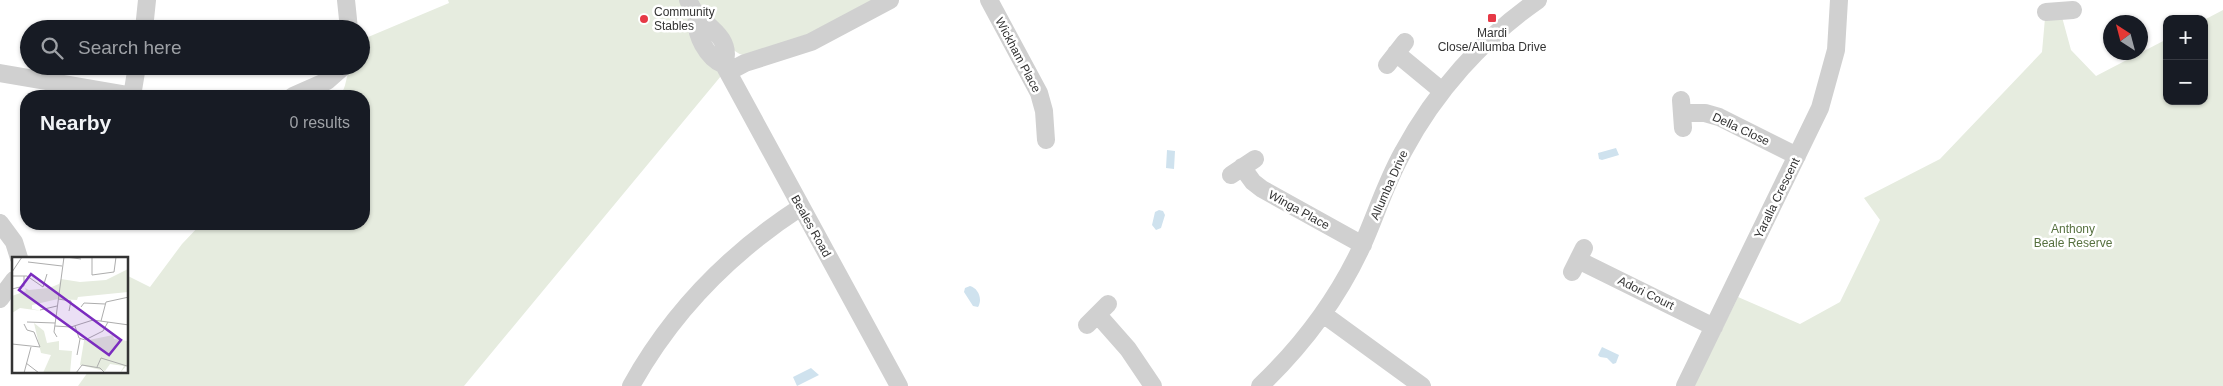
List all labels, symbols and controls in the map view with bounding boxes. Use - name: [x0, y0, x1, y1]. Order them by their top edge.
- place label: Community Stables: [654, 5, 715, 33]
- marker: Mardi Close/Allumba Drive: [1486, 12, 1498, 24]
- marker: Community Stables: [638, 13, 650, 25]
- street label: Wickham Place: [992, 15, 1044, 95]
- north arrow: [2103, 15, 2148, 60]
- map controls: [2163, 15, 2208, 105]
- button: +: [2163, 15, 2208, 60]
- search box: [20, 20, 370, 75]
- place label: Mardi Close/Allumba Drive: [1438, 26, 1547, 54]
- icon: search: [38, 34, 66, 62]
- text: Search here: [78, 37, 182, 58]
- button: −: [2163, 60, 2208, 105]
- street label: Della Close: [1710, 110, 1772, 148]
- text: Nearby: [40, 111, 111, 134]
- text: 0 results: [290, 114, 350, 131]
- street label: Allumba Drive: [1367, 148, 1411, 222]
- street label: Yaralla Crescent: [1751, 155, 1803, 241]
- street label: Winga Place: [1266, 188, 1332, 233]
- street label: Beales Road: [788, 193, 834, 259]
- park label: Anthony Beale Reserve: [2034, 222, 2113, 250]
- inset map: [12, 257, 129, 374]
- street label: Adori Court: [1616, 273, 1677, 313]

